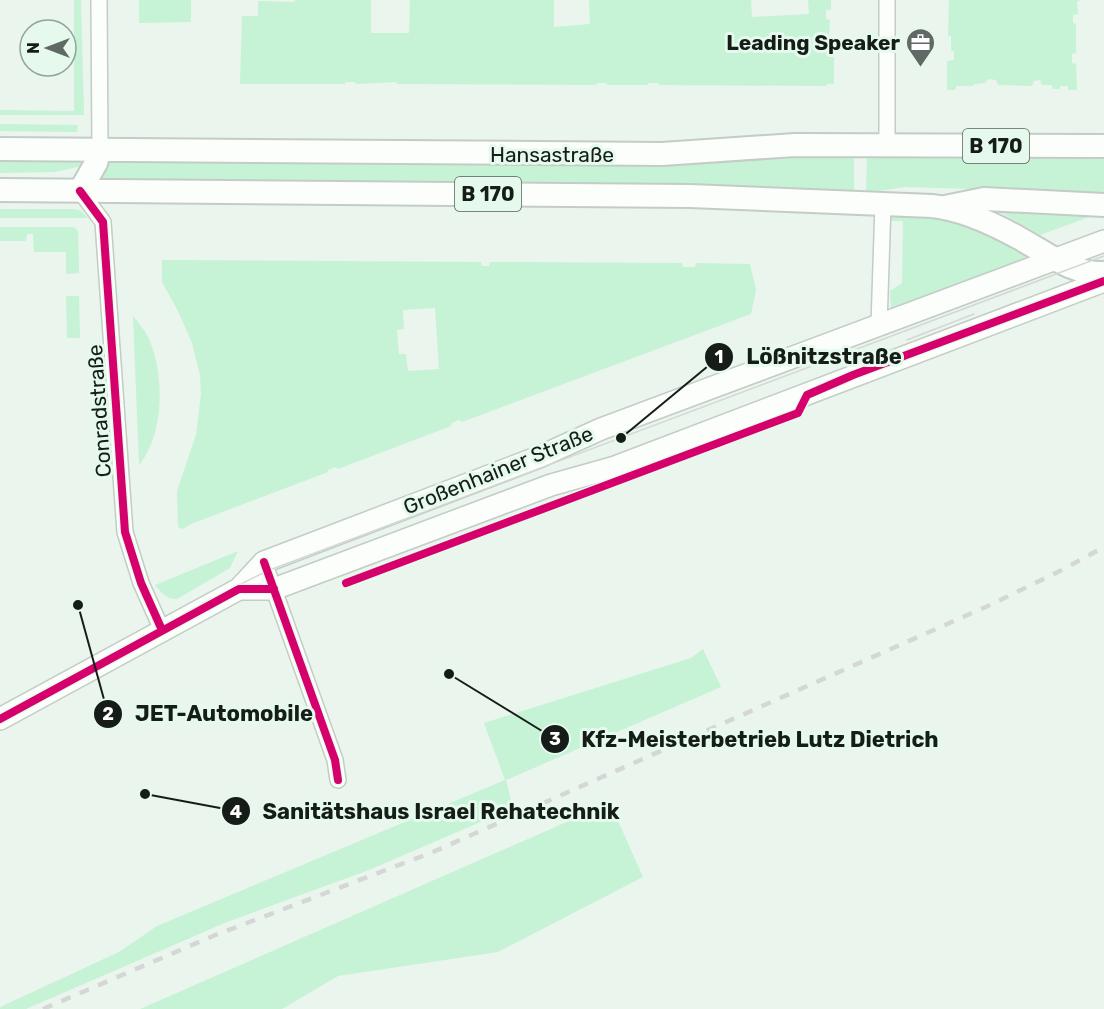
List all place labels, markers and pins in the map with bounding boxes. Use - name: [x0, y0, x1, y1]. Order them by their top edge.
- office icon: Leading Speaker: [905, 26, 937, 68]
- place label: Leading Speaker: [726, 30, 900, 55]
- callout: Lößnitzstraße: [704, 337, 914, 377]
- callout: JET-Automobile: [93, 694, 325, 734]
- callout: Kfz-Meisterbetrieb Lutz Dietrich: [540, 719, 951, 759]
- callout: Sanitätshaus Israel Rehatechnik: [221, 791, 632, 831]

